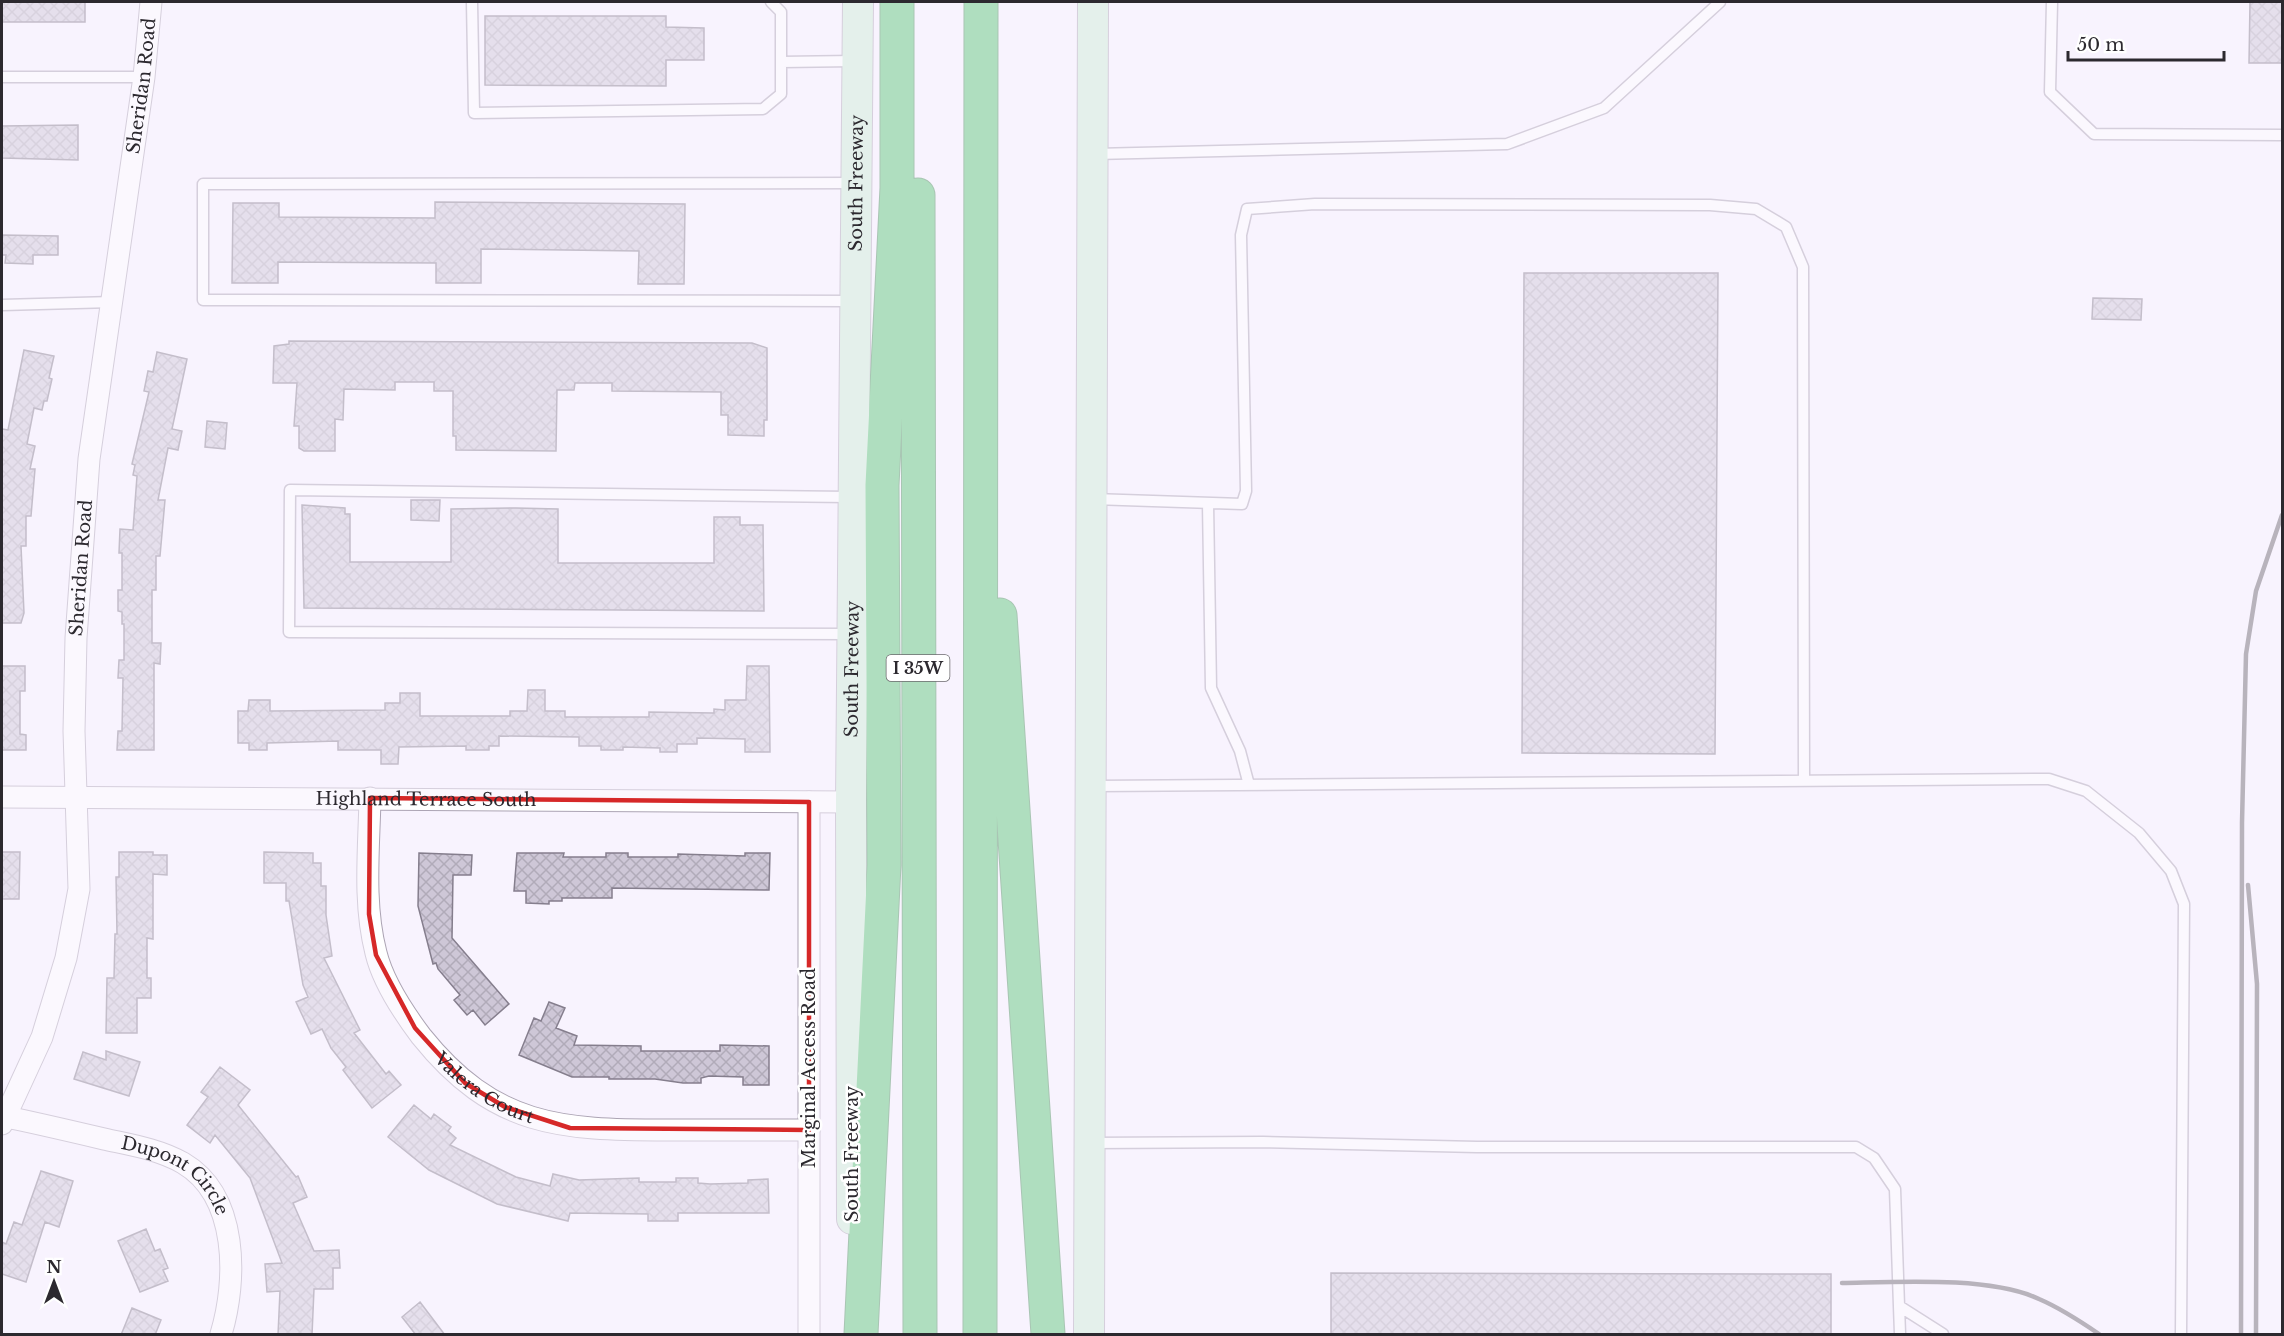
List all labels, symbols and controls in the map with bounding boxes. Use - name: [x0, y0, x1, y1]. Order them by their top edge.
- street label: Sheridan Road: [122, 17, 160, 155]
- scale bar: [2068, 24, 2224, 62]
- text: 50 m: [2077, 34, 2125, 56]
- street label: South Freeway: [845, 114, 868, 252]
- street label: Sheridan Road: [65, 499, 97, 637]
- street label: South Freeway: [841, 600, 864, 738]
- road number: I 35W: [886, 655, 950, 681]
- street label: Highland Terrace South: [316, 788, 536, 811]
- street label: Marginal Access Road: [798, 968, 820, 1168]
- street label: Valera Court: [429, 1047, 537, 1128]
- street label: South Freeway: [841, 1085, 863, 1222]
- street label: Dupont Circle: [119, 1132, 233, 1218]
- north arrow: [24, 1252, 84, 1312]
- text: N: [46, 1257, 62, 1277]

